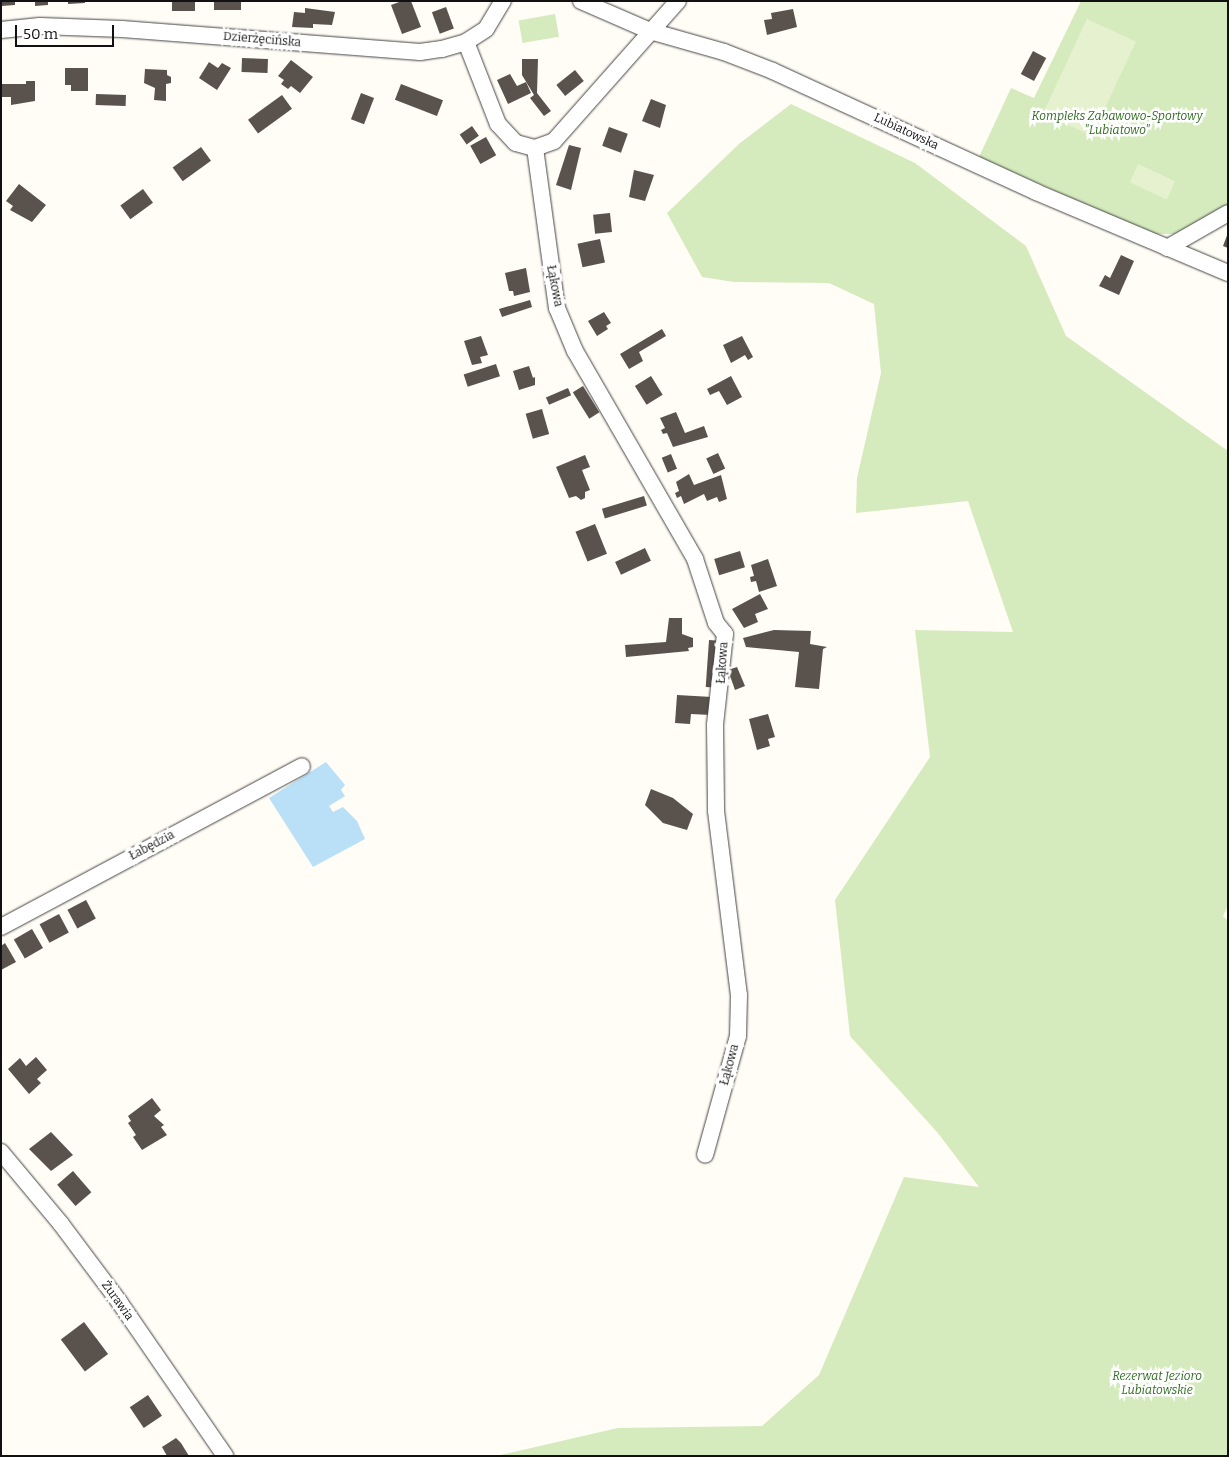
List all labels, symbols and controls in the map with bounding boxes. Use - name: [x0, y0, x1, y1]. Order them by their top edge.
- scale bar: [18, 15, 116, 47]
- text: 50 m: [23, 25, 58, 43]
- street label: Dzierżęcińska: [222, 29, 302, 51]
- park label: Kompleks Zabawowo-Sportowy "Lubiatowo": [1031, 110, 1203, 138]
- street label: Lubiatowska: [871, 111, 941, 153]
- street label: Łąkowa: [543, 264, 565, 308]
- street label: Łąkowa: [714, 641, 732, 685]
- street label: Łabędzia: [127, 828, 177, 864]
- street label: Łąkowa: [718, 1043, 742, 1087]
- street label: Żurawia: [98, 1278, 136, 1324]
- park label: Rezerwat Jezioro Lubiatowskie: [1112, 1370, 1202, 1398]

